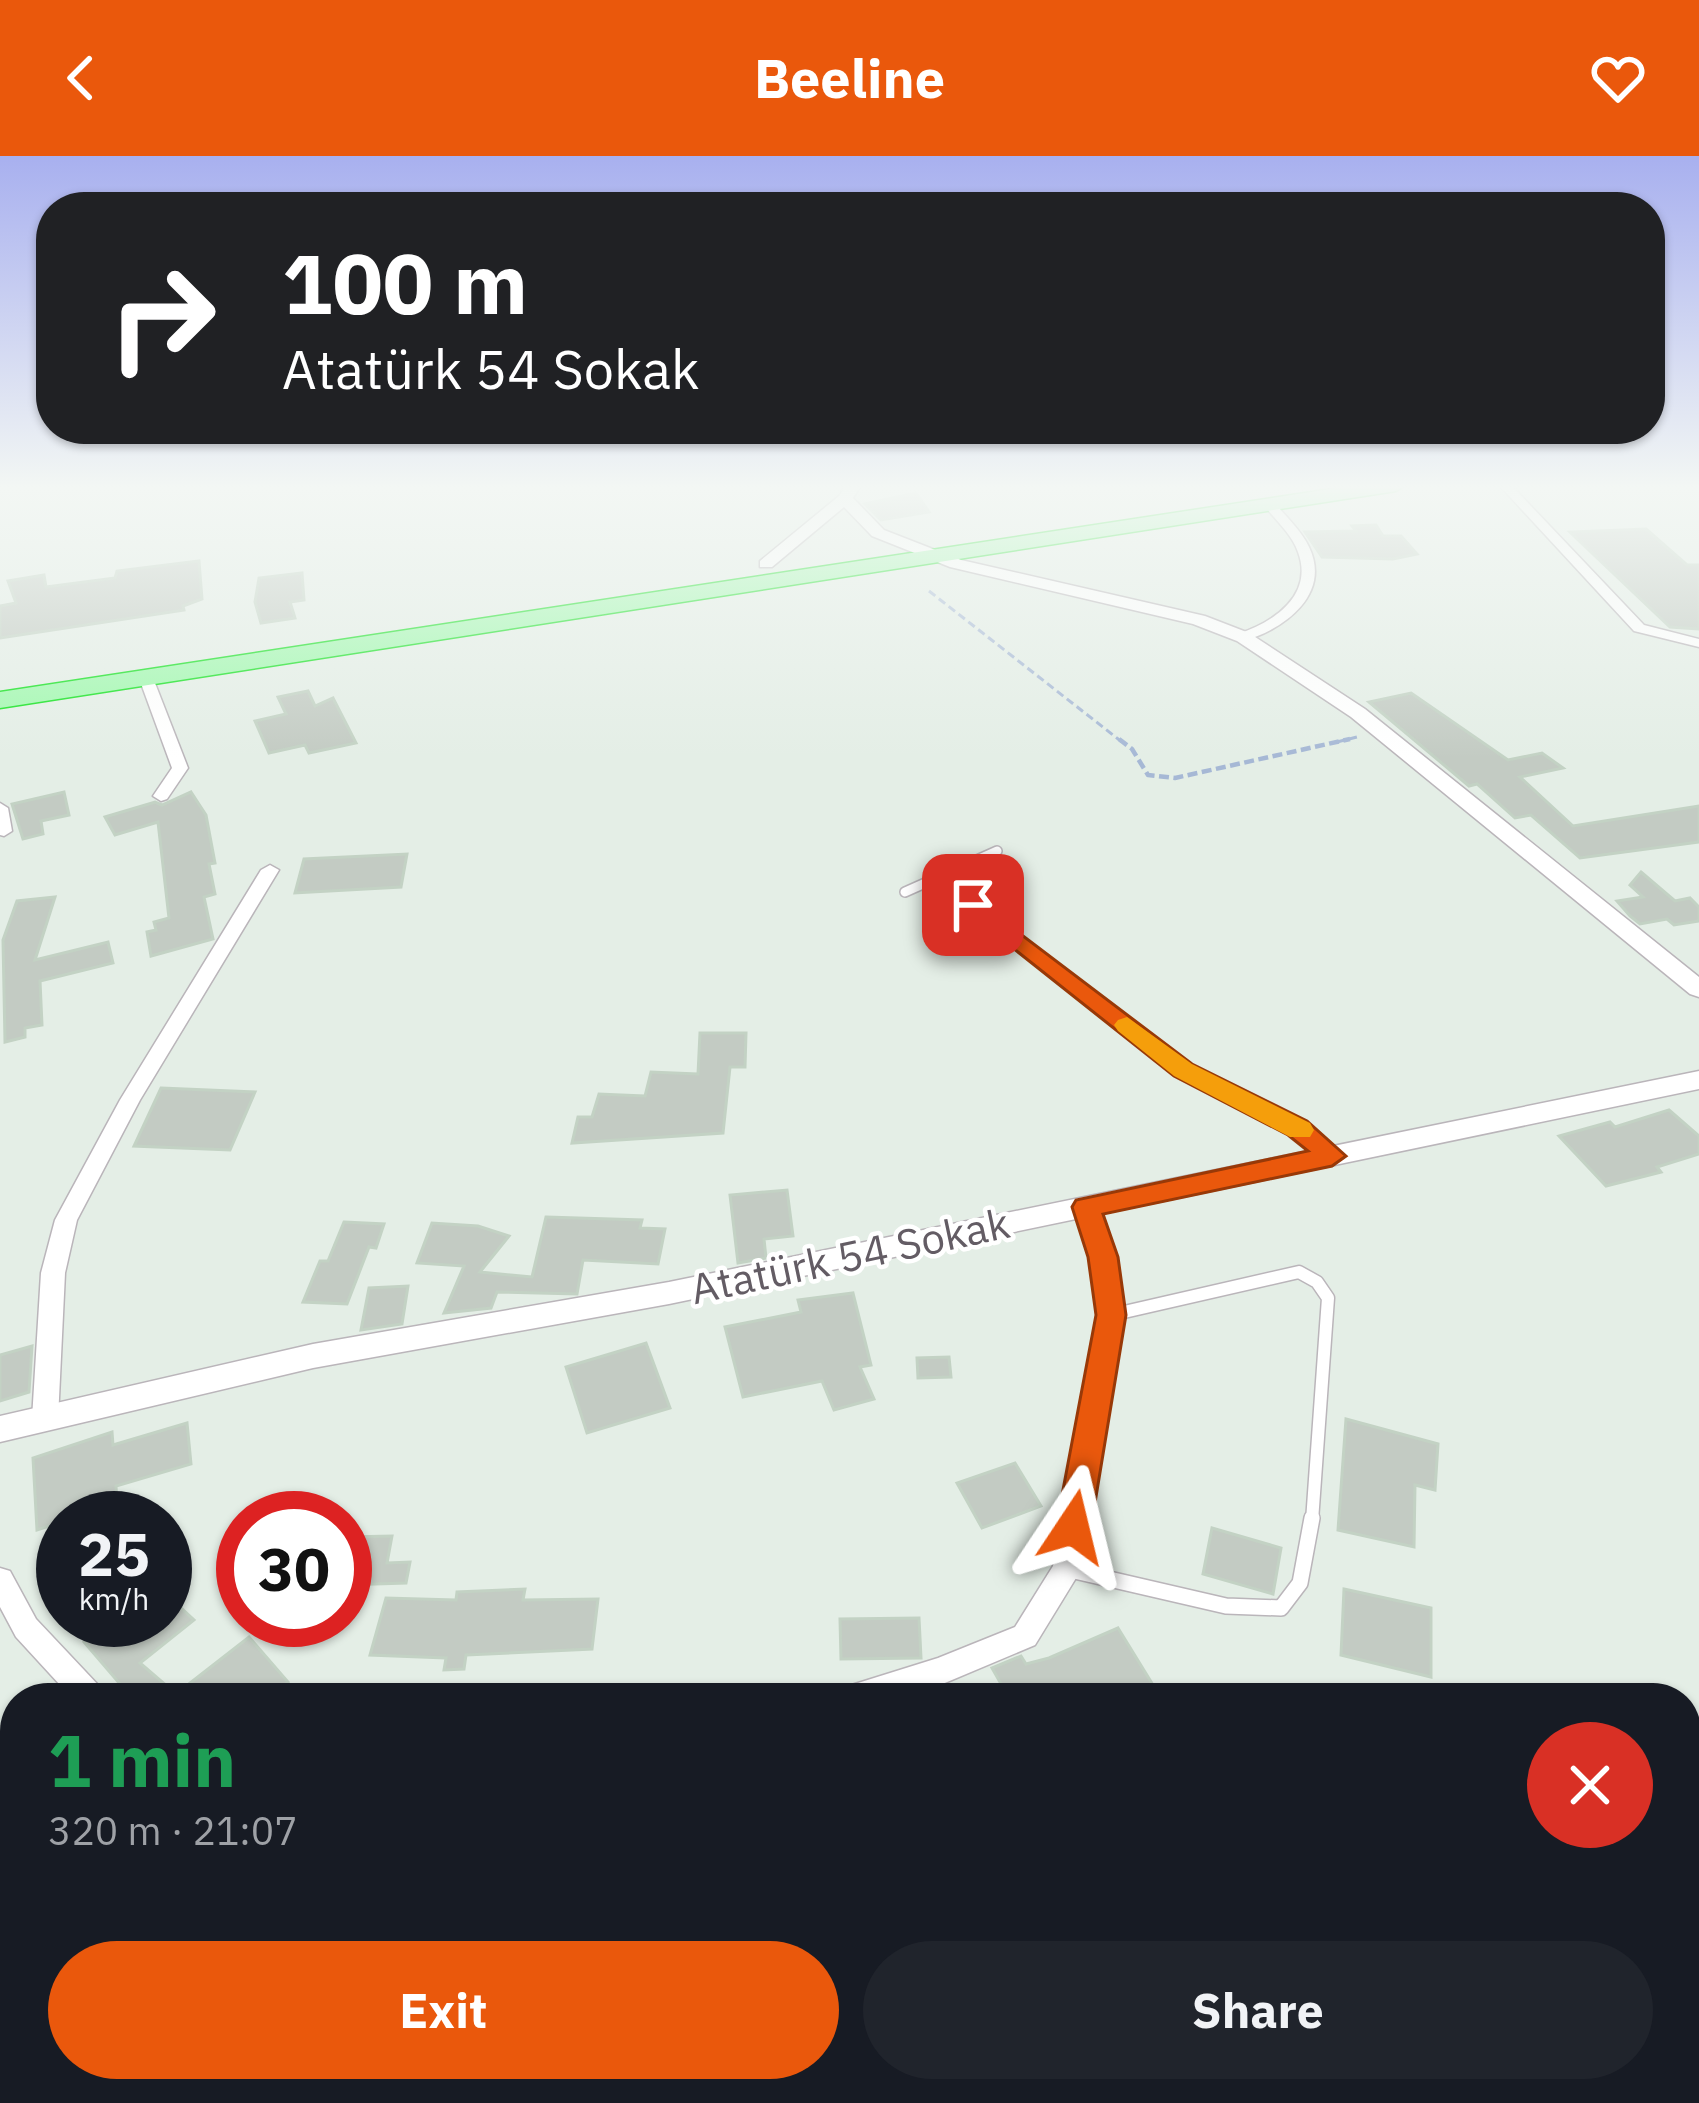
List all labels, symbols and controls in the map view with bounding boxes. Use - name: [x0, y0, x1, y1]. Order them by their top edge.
- text: Beeline: [754, 43, 945, 113]
- icon: back: [48, 45, 114, 111]
- icon: heart: [1585, 45, 1651, 111]
- text: 100 m: [282, 228, 528, 337]
- icon: right: [84, 240, 240, 396]
- text: Atatürk 54 Sokak: [282, 334, 699, 404]
- pin: [922, 854, 1024, 956]
- icon: arrive: [940, 872, 1006, 938]
- street label: Atatürk 54 Sokak: [685, 1195, 1014, 1316]
- position arrow: [1010, 1464, 1136, 1590]
- speed limit sign: 30: [216, 1491, 372, 1647]
- text: 25: [78, 1514, 150, 1593]
- text: km/h: [79, 1579, 149, 1618]
- text: 1 min: [48, 1713, 236, 1807]
- button: close: [1527, 1722, 1653, 1848]
- text: 320 m · 21:07: [48, 1805, 298, 1856]
- button: Exit: [48, 1941, 839, 2079]
- button: Share: [863, 1941, 1653, 2079]

